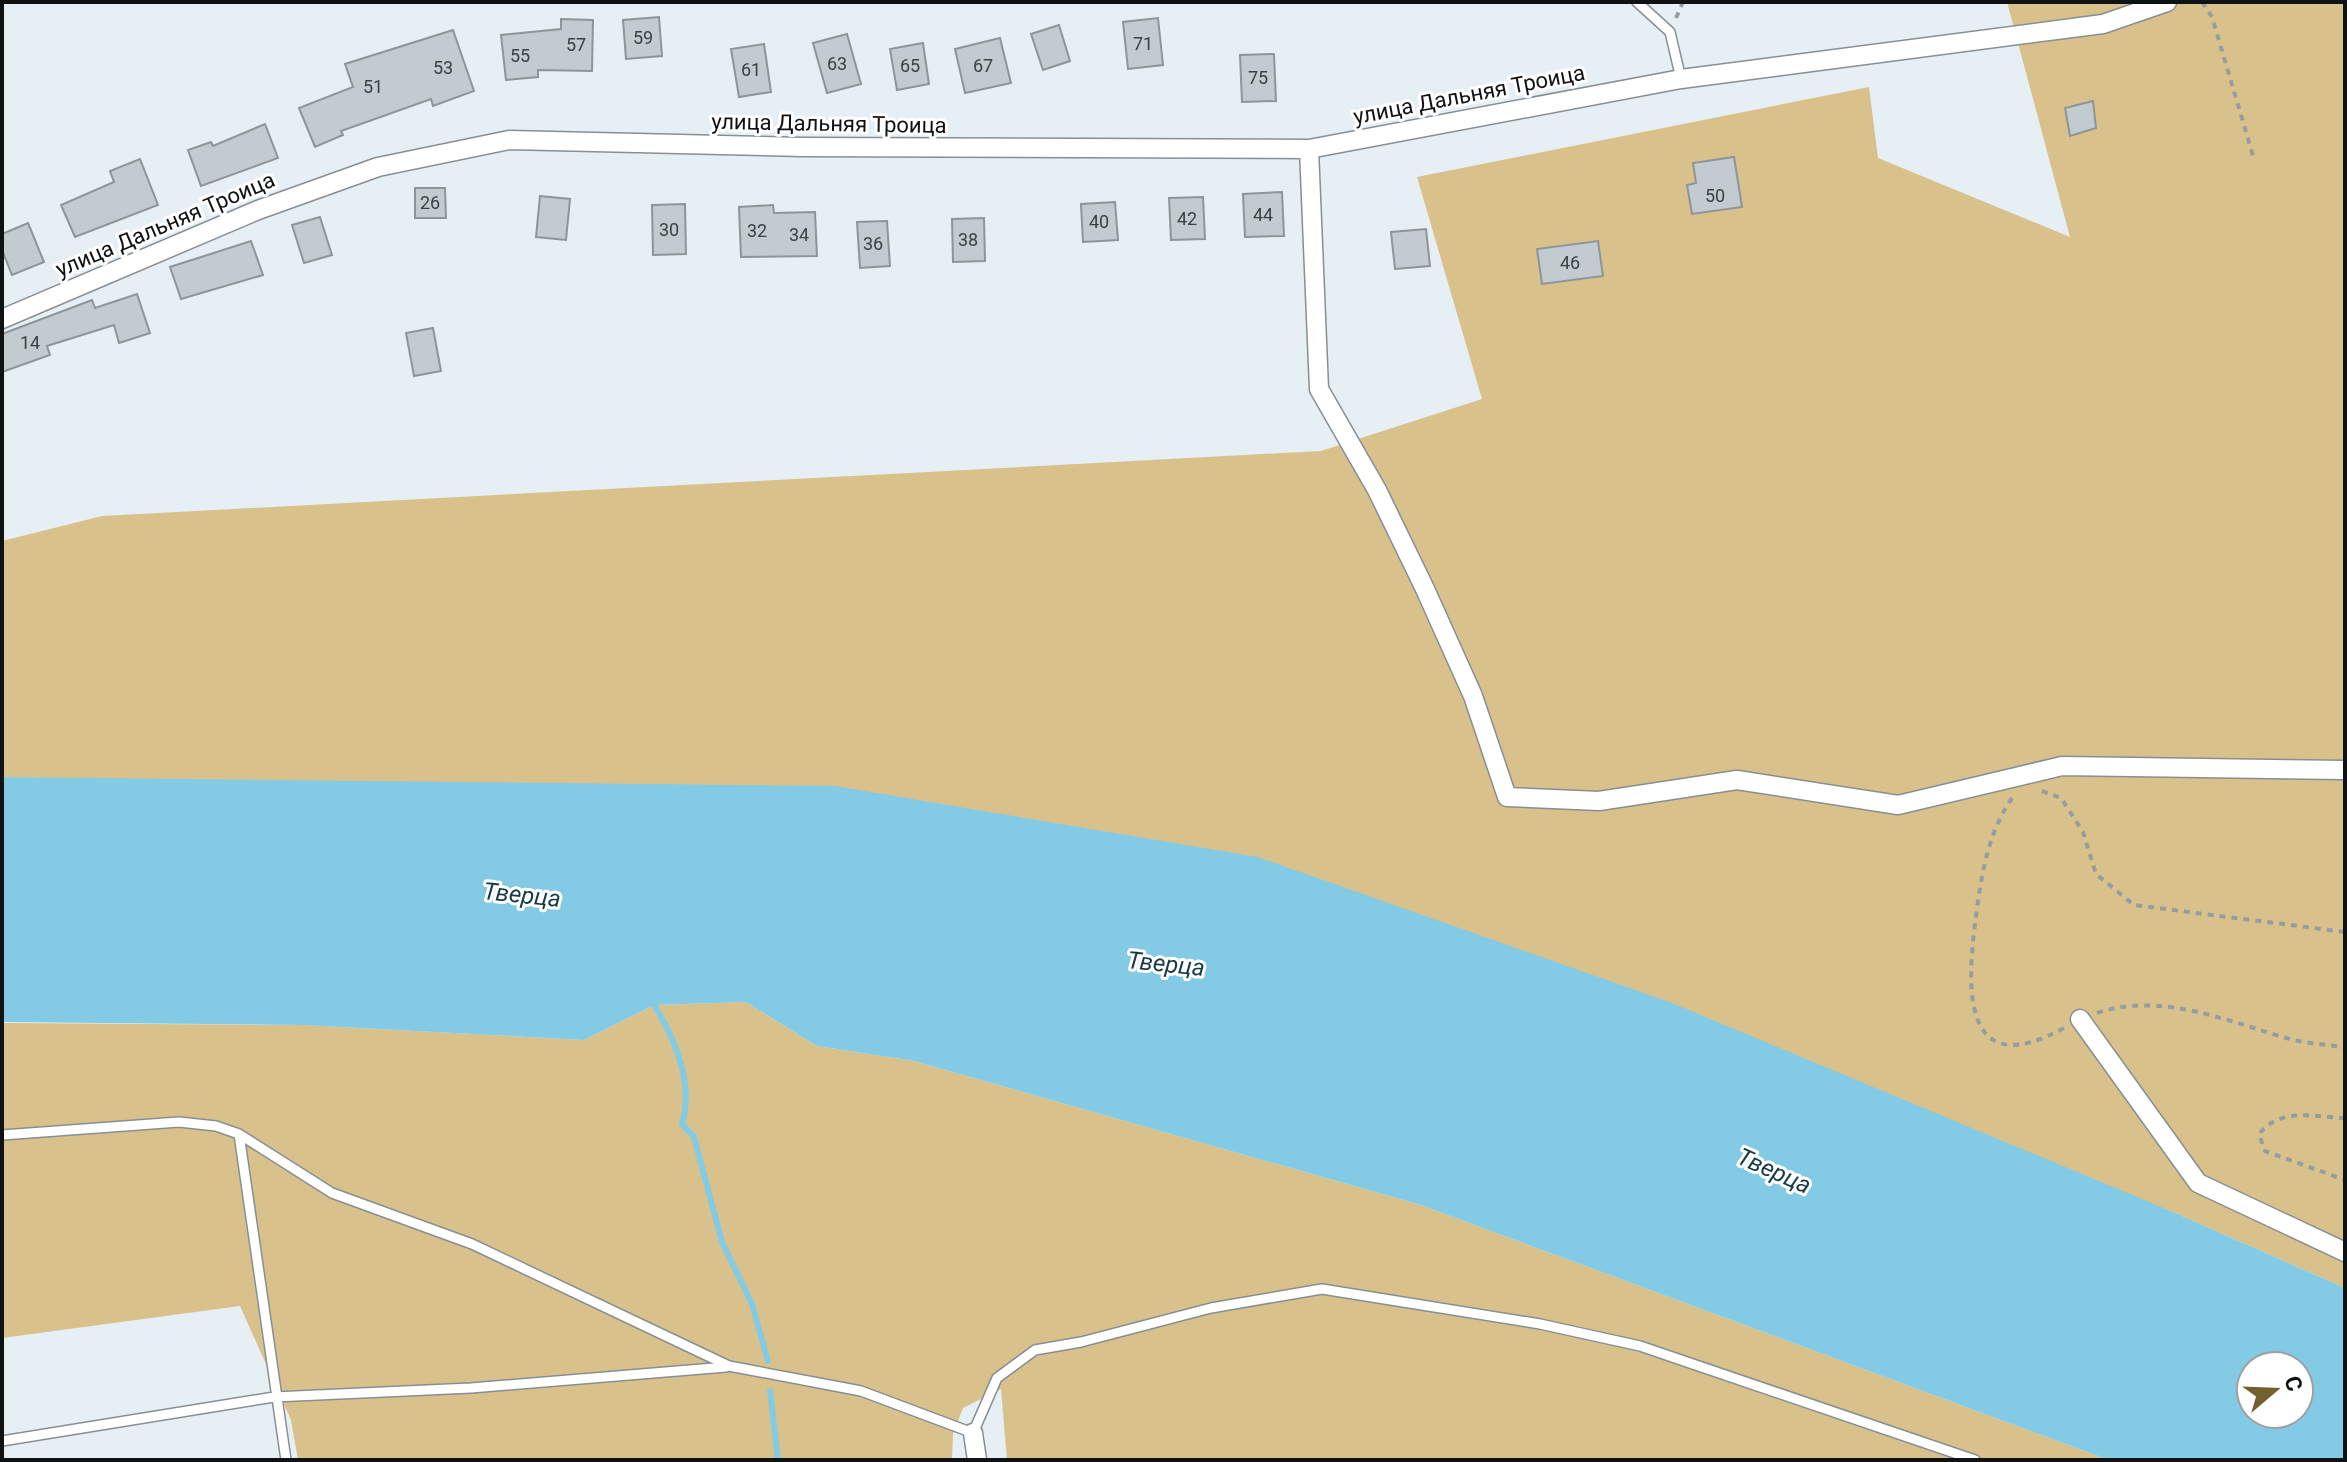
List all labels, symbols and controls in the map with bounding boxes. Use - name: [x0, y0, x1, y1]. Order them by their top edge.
- house number: 59: [633, 27, 653, 48]
- house number: 71: [1133, 33, 1153, 54]
- house number: 57: [566, 34, 586, 55]
- house number: 55: [510, 45, 530, 66]
- house number: 63: [827, 53, 847, 74]
- house number: 65: [900, 55, 920, 76]
- house number: 67: [973, 55, 993, 76]
- house number: 53: [433, 57, 453, 78]
- house number: 61: [741, 59, 761, 80]
- street label: улица Дальняя Троица: [1351, 60, 1587, 129]
- house number: 75: [1248, 67, 1268, 88]
- house number: 51: [363, 76, 383, 97]
- street label: улица Дальняя Троица: [711, 109, 947, 138]
- street label: улица Дальняя Троица: [52, 167, 278, 282]
- house number: 50: [1705, 185, 1725, 206]
- house number: 26: [420, 192, 440, 213]
- house number: 44: [1253, 204, 1273, 225]
- house number: 42: [1177, 208, 1197, 229]
- house number: 40: [1089, 211, 1109, 232]
- house number: 30: [659, 219, 679, 240]
- house number: 32: [747, 220, 767, 241]
- house number: 34: [789, 224, 809, 245]
- house number: 38: [958, 229, 978, 250]
- house number: 36: [863, 233, 883, 254]
- house number: 46: [1560, 252, 1580, 273]
- house number: 14: [20, 332, 40, 353]
- water label: Тверца: [482, 877, 562, 913]
- water label: Тверца: [1126, 946, 1206, 982]
- water label: Тверца: [1733, 1142, 1815, 1200]
- north arrow: [2235, 1350, 2315, 1430]
- text: С: [2279, 1373, 2308, 1395]

